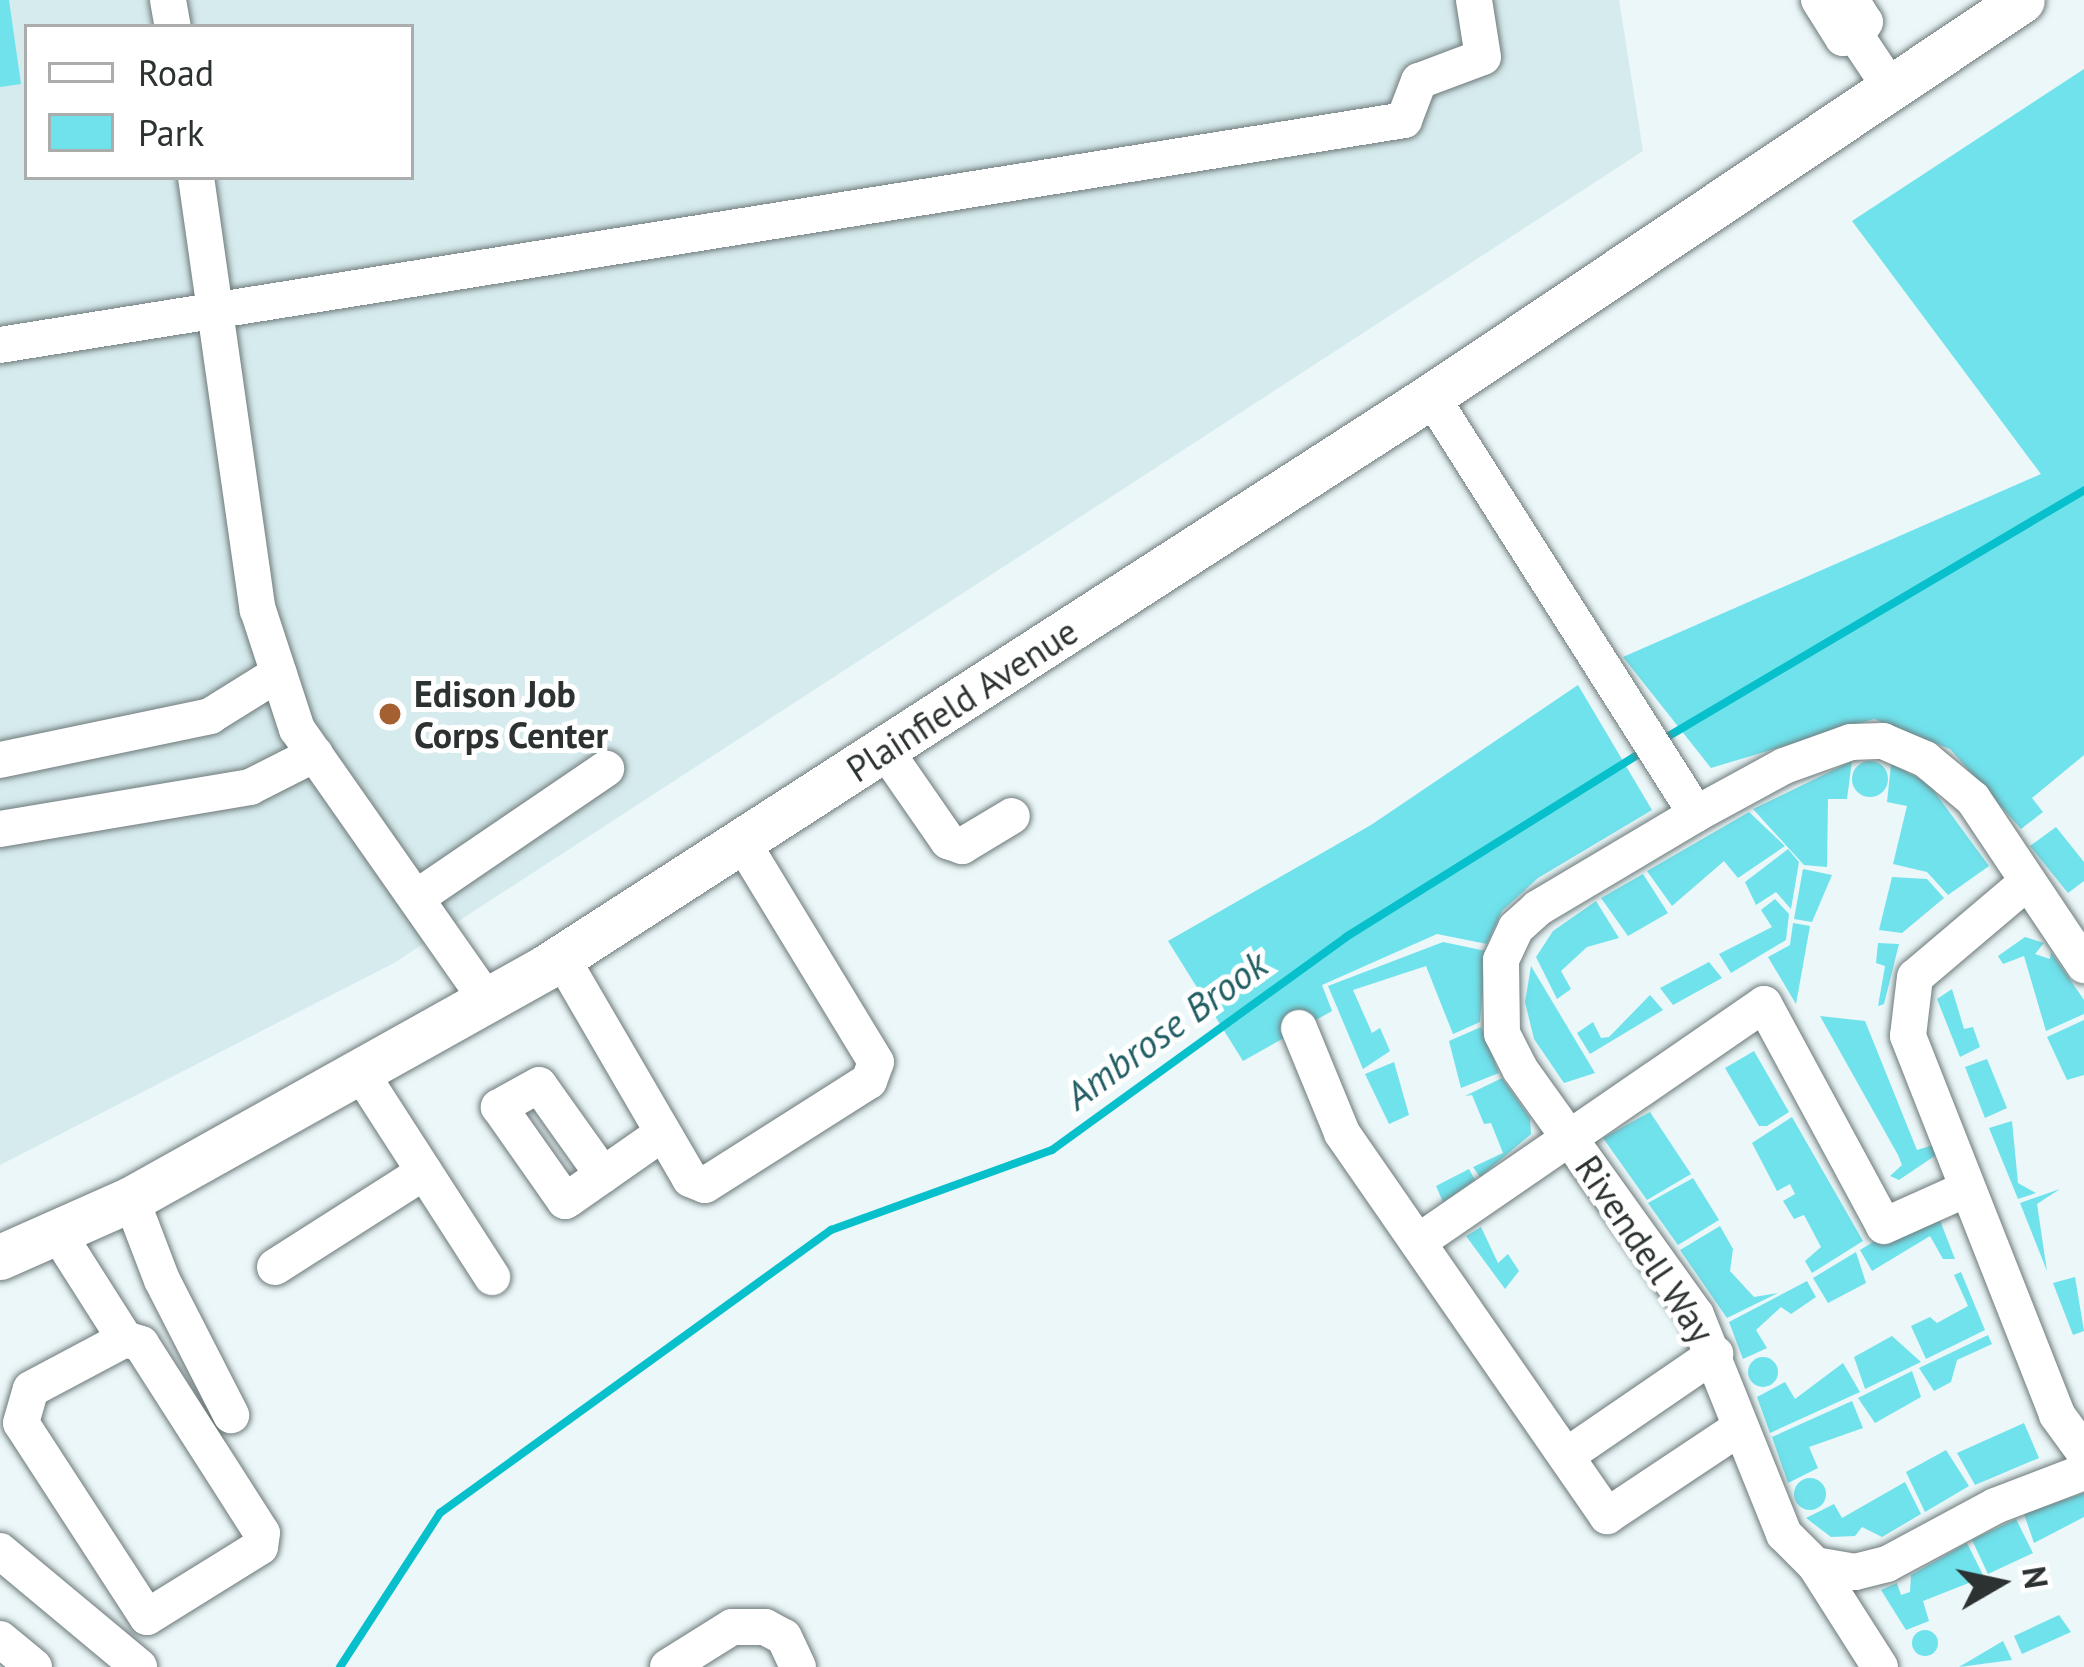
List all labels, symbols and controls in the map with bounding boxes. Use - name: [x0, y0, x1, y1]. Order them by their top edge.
- legend: [24, 24, 414, 180]
- text: Road: [138, 49, 214, 96]
- text: Park: [138, 109, 204, 156]
- street label: Plainfield Avenue: [838, 609, 1086, 791]
- place label: Edison Job Corps Center: [414, 671, 609, 756]
- marker: Edison Job Corps Center: [377, 701, 403, 727]
- water label: Ambrose Brook: [1056, 941, 1276, 1119]
- street label: Rivendell Way: [1566, 1147, 1724, 1351]
- north arrow: [1940, 1523, 2060, 1643]
- text: N: [2013, 1563, 2059, 1591]

